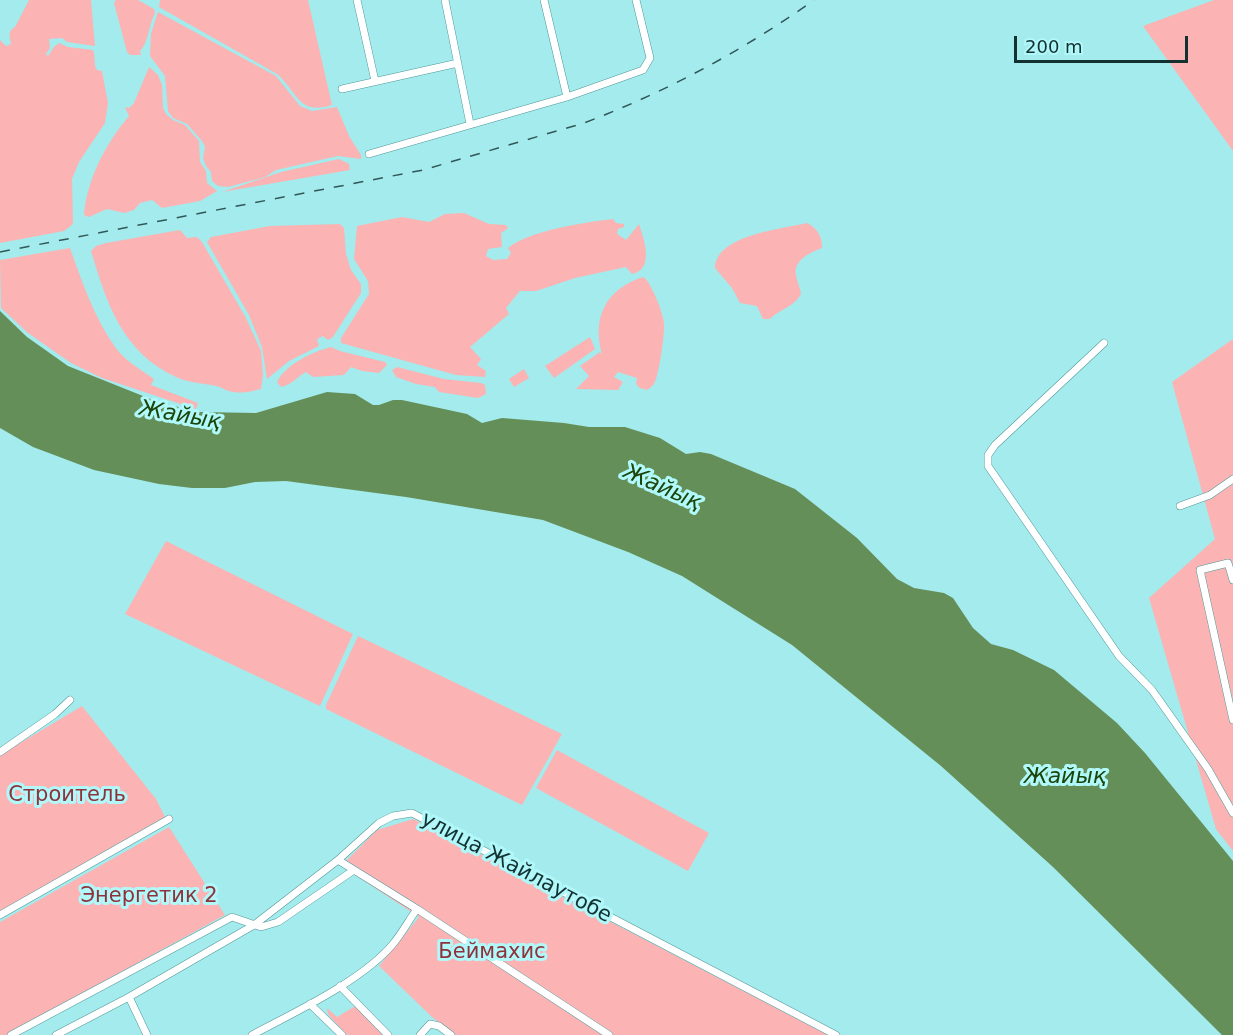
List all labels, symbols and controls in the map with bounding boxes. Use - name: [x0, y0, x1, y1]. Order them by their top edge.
- scale bar: [1017, 24, 1191, 62]
- text: 200 m: [1025, 36, 1083, 57]
- water label: Жайық: [137, 396, 223, 436]
- water label: Жайық: [619, 459, 705, 517]
- water label: Жайық: [1024, 764, 1106, 790]
- park label: Строитель: [8, 783, 126, 809]
- street label: улица Жайлаутобе: [416, 807, 616, 929]
- park label: Энергетик 2: [80, 884, 218, 910]
- park label: Беймахис: [438, 940, 546, 966]

